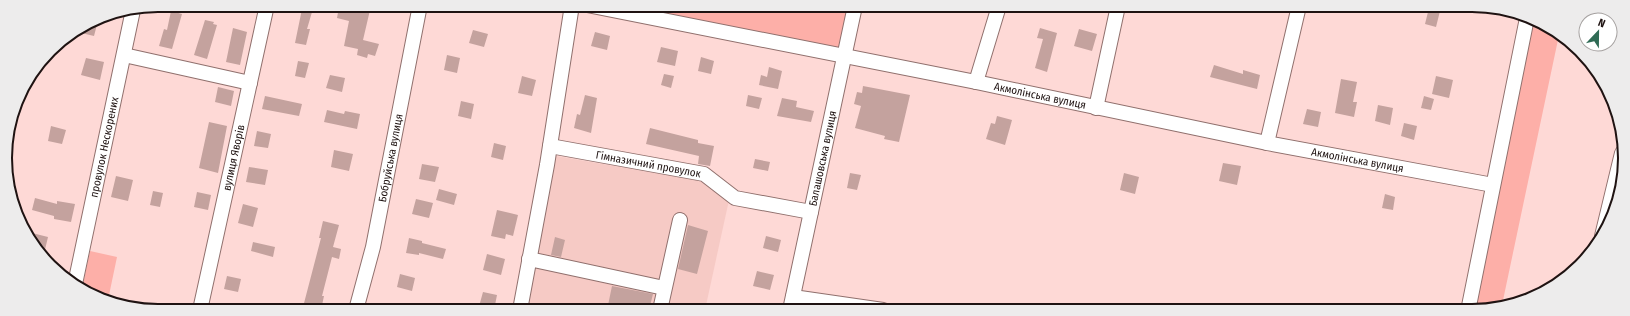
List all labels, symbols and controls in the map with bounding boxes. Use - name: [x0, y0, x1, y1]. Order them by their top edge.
- north arrow: [1578, 12, 1618, 52]
- text: N: [1596, 16, 1607, 30]
- street label: Акмолінська вулиця: [993, 79, 1087, 111]
- street label: провулок Нескорених: [87, 95, 121, 199]
- street label: Балашовська вулиця: [806, 110, 839, 207]
- street label: Бобруйська вулиця: [375, 113, 405, 203]
- street label: вулиця Яворів: [220, 123, 247, 192]
- street label: Акмолінська вулиця: [1310, 145, 1405, 175]
- street label: Гімназичний провулок: [595, 148, 703, 180]

